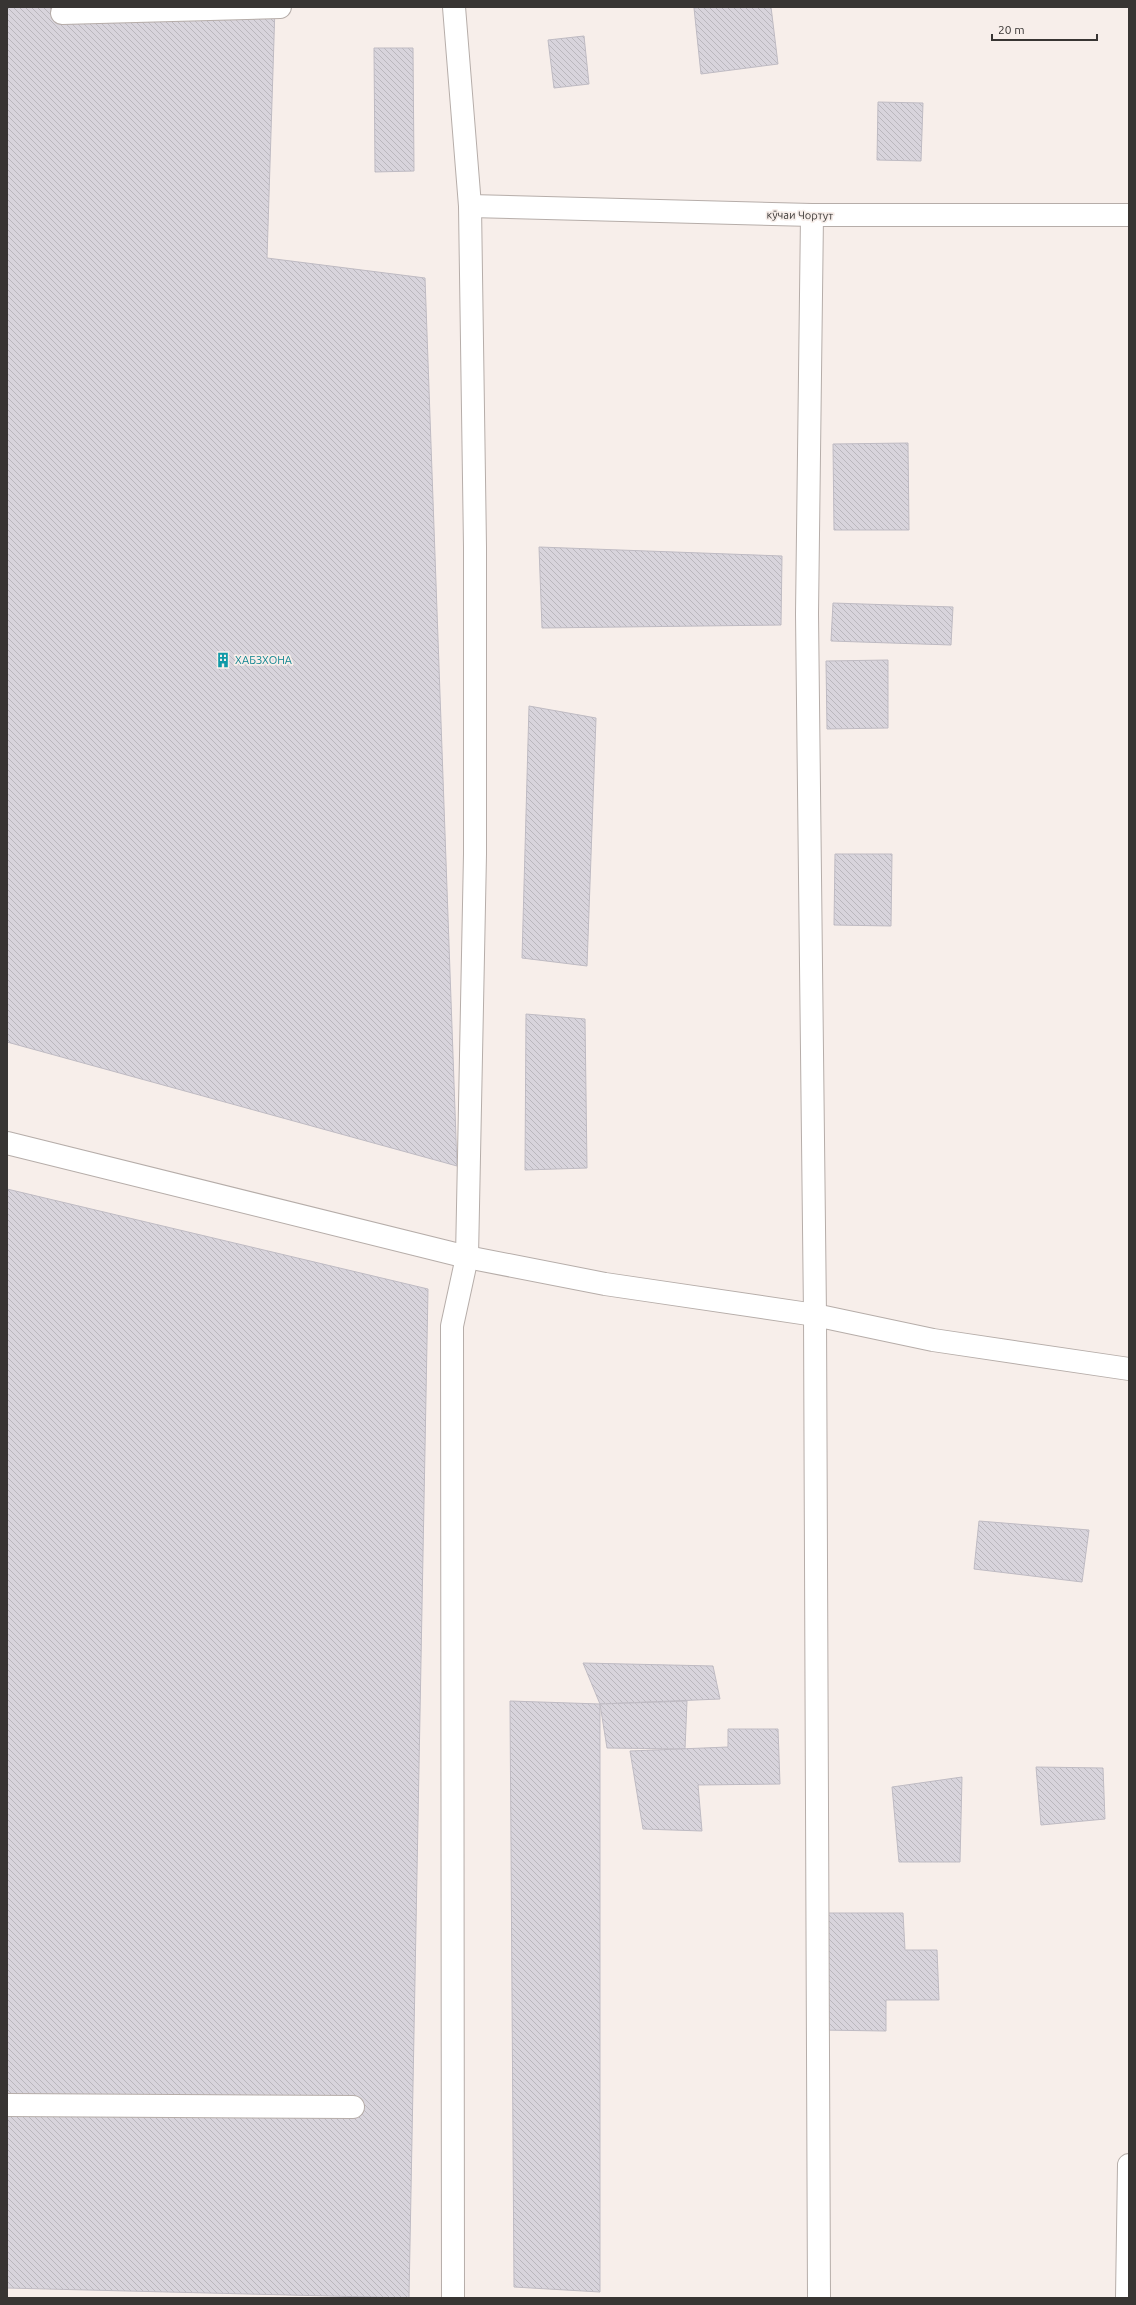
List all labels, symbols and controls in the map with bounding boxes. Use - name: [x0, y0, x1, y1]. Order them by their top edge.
- scale bar: [992, 16, 1097, 42]
- text: 20 m: [998, 23, 1025, 36]
- street label: кӯчаи Чортут: [767, 208, 834, 222]
- building icon: ХАБЗХОНА: [214, 651, 232, 669]
- place label: ХАБЗХОНА: [235, 654, 293, 666]

